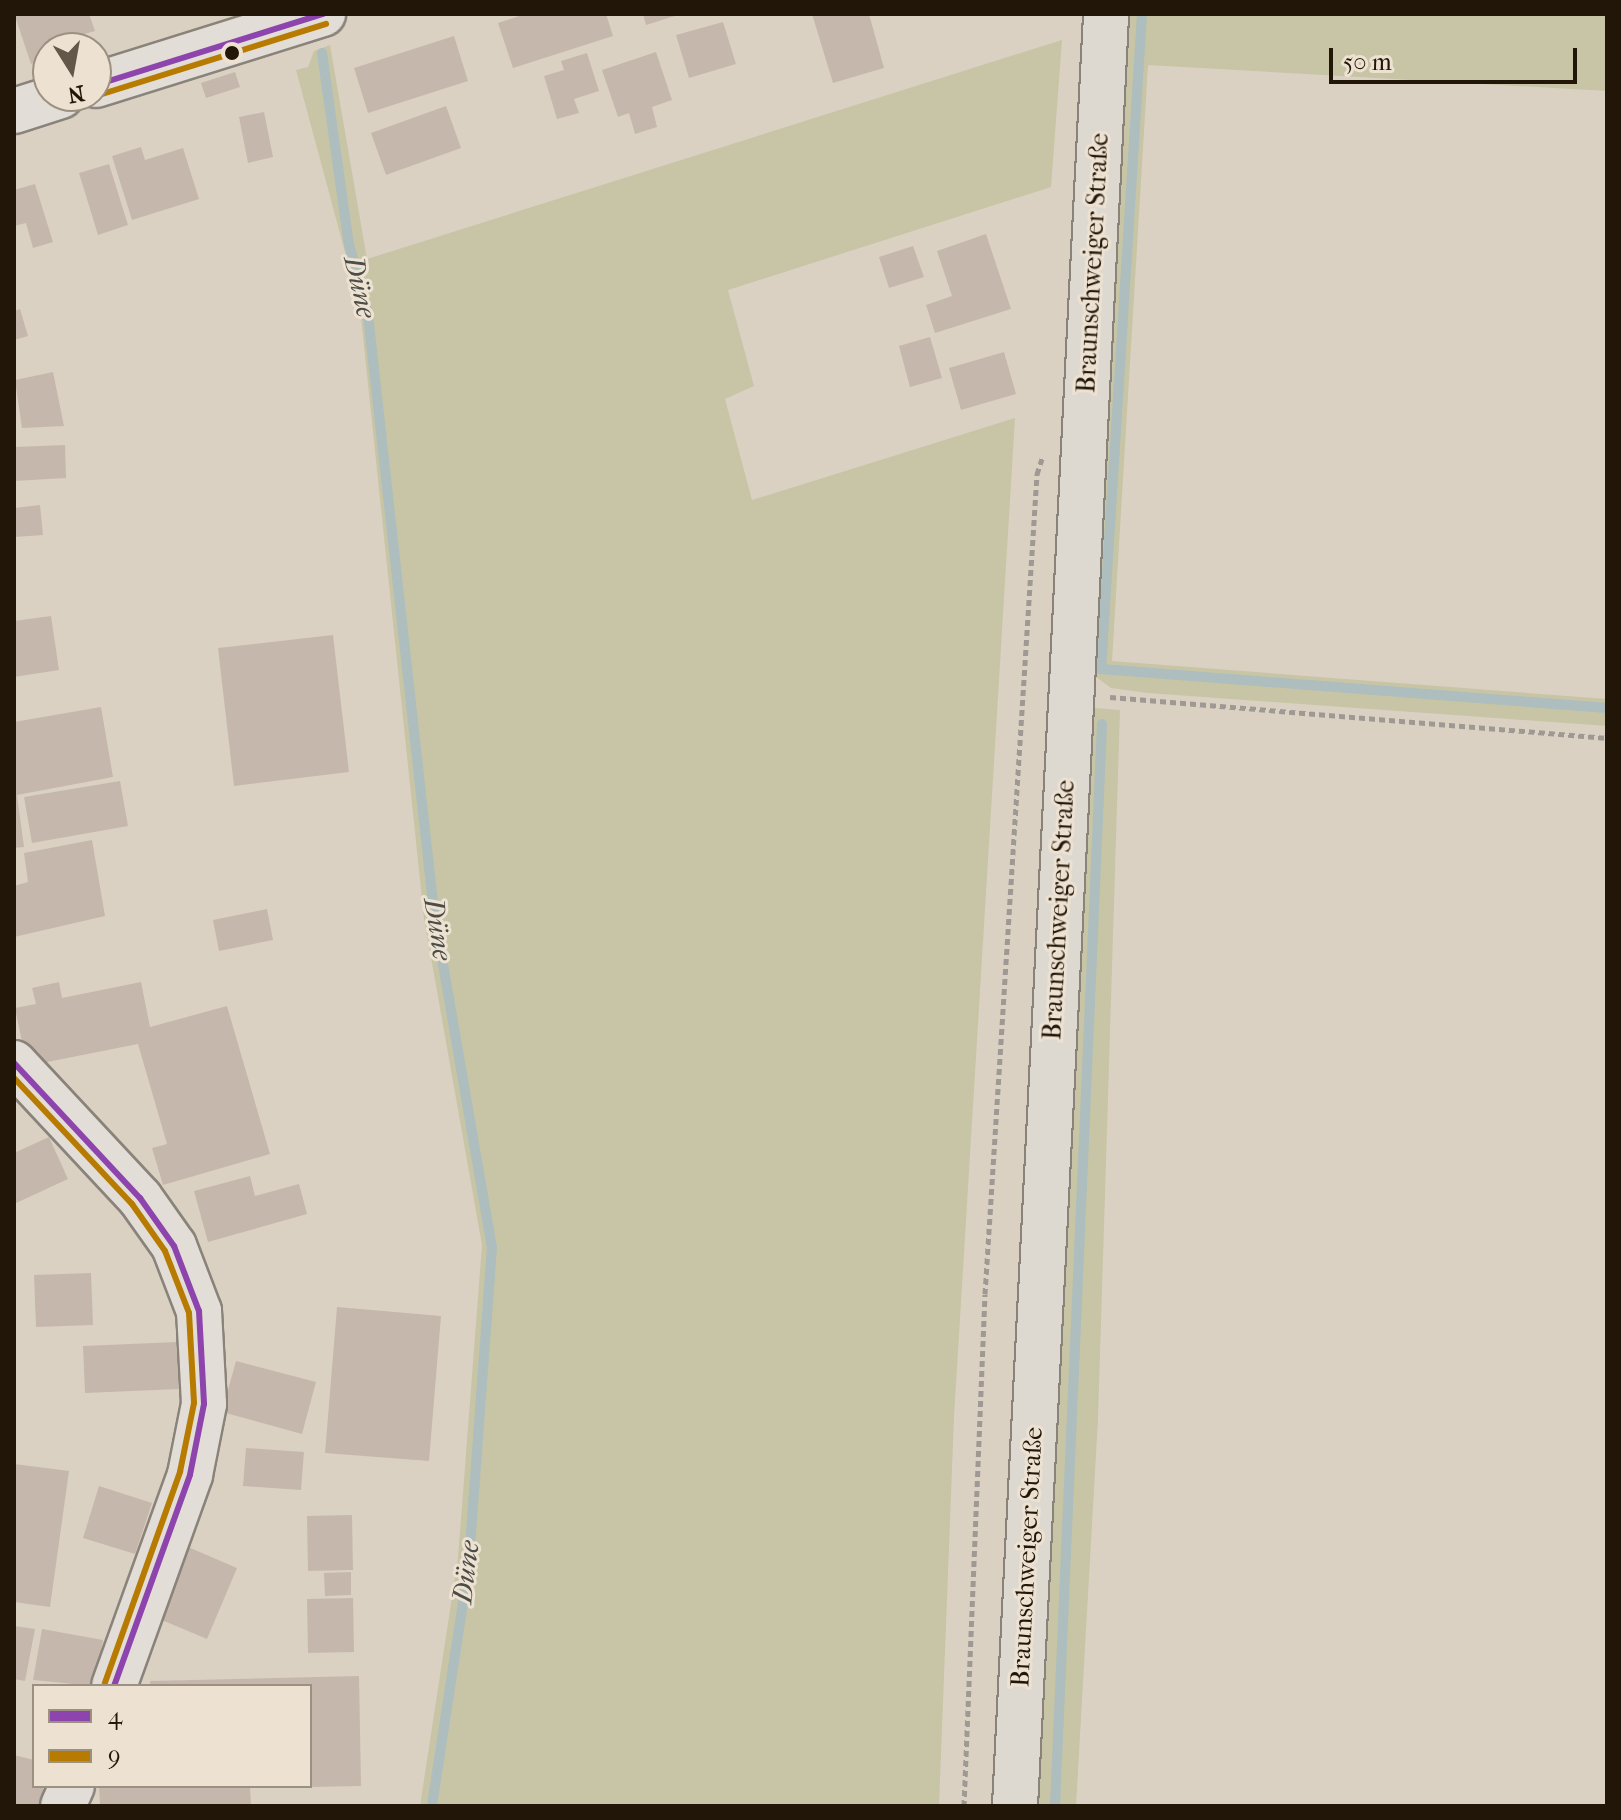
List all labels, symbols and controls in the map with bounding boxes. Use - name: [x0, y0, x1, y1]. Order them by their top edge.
- north arrow: [32, 32, 112, 112]
- scale bar: [1333, 32, 1581, 82]
- unlabelled marker: [224, 45, 240, 61]
- text: 50 m: [1343, 48, 1392, 76]
- text: N: [66, 79, 87, 108]
- street label: Braunschweiger Straße: [1071, 132, 1115, 394]
- water label: Düne: [337, 253, 383, 321]
- street label: Braunschweiger Straße: [1037, 779, 1081, 1041]
- water label: Düne: [417, 895, 459, 963]
- street label: Braunschweiger Straße: [1005, 1426, 1049, 1688]
- water label: Düne: [446, 1539, 486, 1605]
- legend: [32, 1684, 312, 1788]
- text: 4: [108, 1702, 122, 1730]
- text: 9: [108, 1742, 121, 1770]

